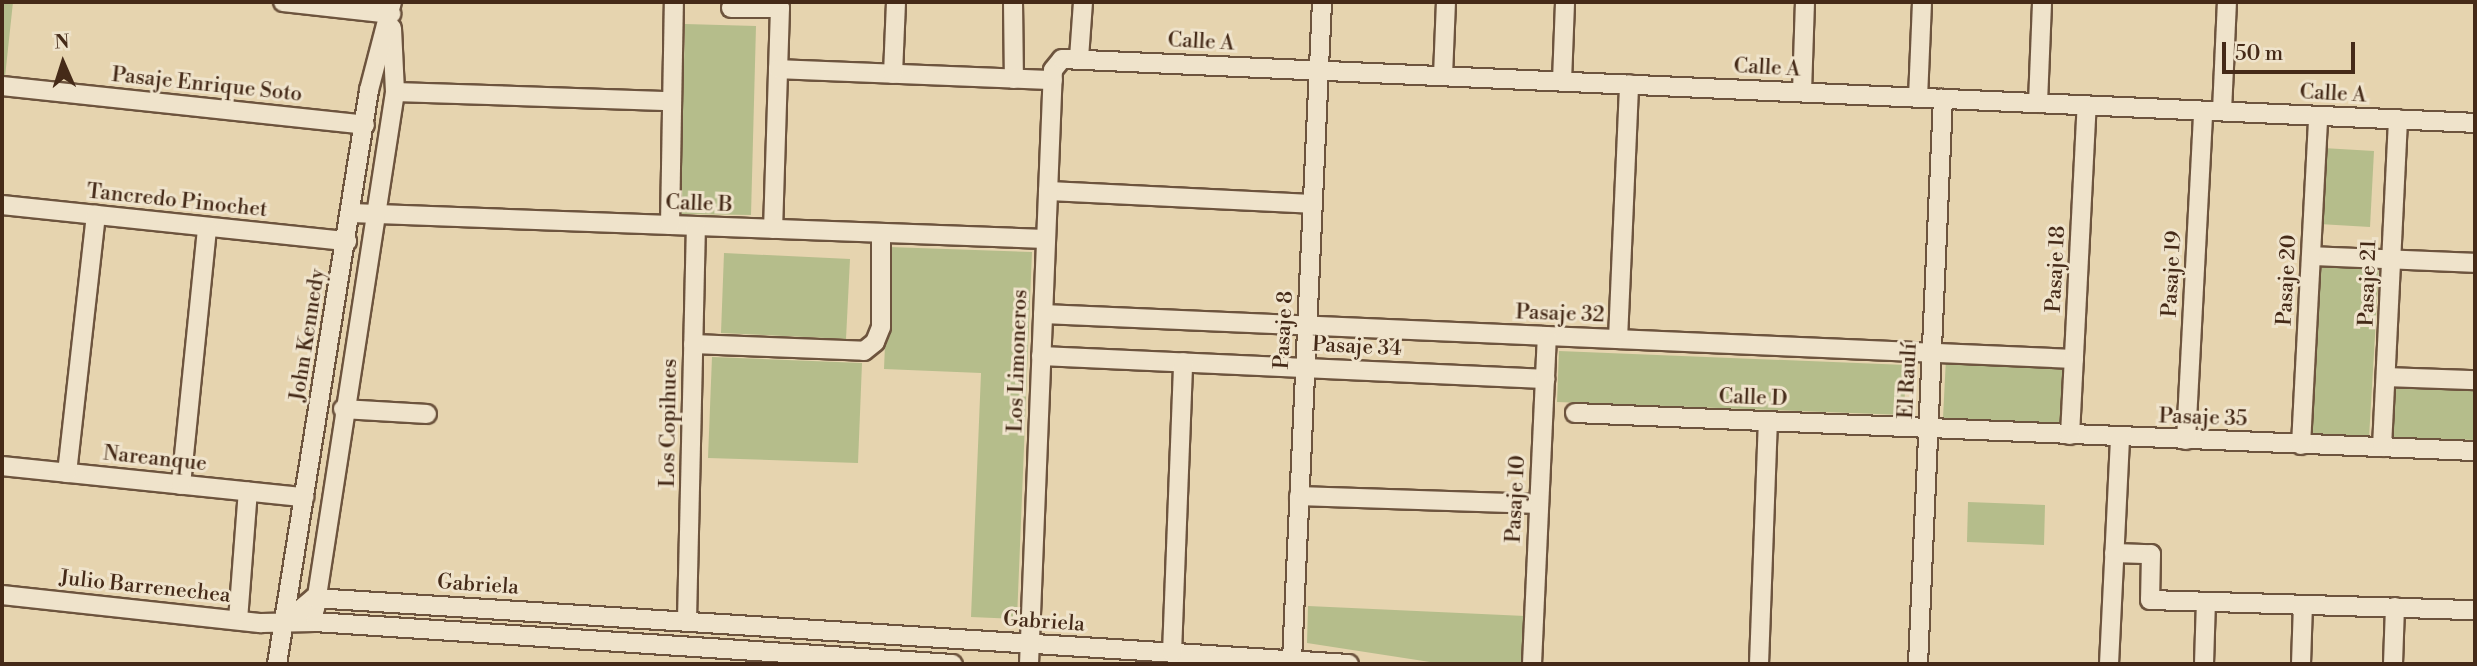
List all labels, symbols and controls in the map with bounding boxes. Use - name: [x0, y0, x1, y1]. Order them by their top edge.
- north arrow: [28, 28, 98, 98]
- street label: Calle A: [1167, 28, 1235, 56]
- scale bar: [2225, 28, 2358, 72]
- text: N: [54, 30, 70, 54]
- text: 50 m: [2235, 41, 2283, 67]
- street label: Calle A: [1733, 54, 1801, 82]
- street label: Pasaje Enrique Soto: [110, 62, 304, 108]
- street label: Calle A: [2299, 80, 2367, 108]
- street label: Tancredo Pinochet: [85, 179, 269, 223]
- street label: Calle B: [665, 190, 733, 218]
- street label: Pasaje 18: [2041, 225, 2071, 313]
- street label: Pasaje 19: [2157, 230, 2187, 318]
- street label: Pasaje 20: [2272, 234, 2302, 326]
- street label: Pasaje 21: [2354, 239, 2382, 327]
- street label: John Kennedy: [285, 267, 331, 403]
- street label: Los Limoneros: [1003, 289, 1033, 433]
- street label: Pasaje 8: [1269, 290, 1299, 370]
- street label: Pasaje 32: [1515, 300, 1605, 328]
- street label: Pasaje 34: [1311, 332, 1403, 362]
- street label: El Raulí: [1893, 342, 1923, 420]
- street label: Los Copihues: [655, 358, 683, 488]
- street label: Calle D: [1718, 384, 1788, 412]
- street label: Pasaje 35: [2158, 404, 2248, 432]
- street label: Nareanque: [102, 441, 208, 477]
- street label: Pasaje 10: [1501, 455, 1531, 543]
- street label: Julio Barrenechea: [58, 565, 232, 609]
- street label: Gabriela: [436, 570, 520, 600]
- street label: Gabriela: [1002, 607, 1086, 637]

